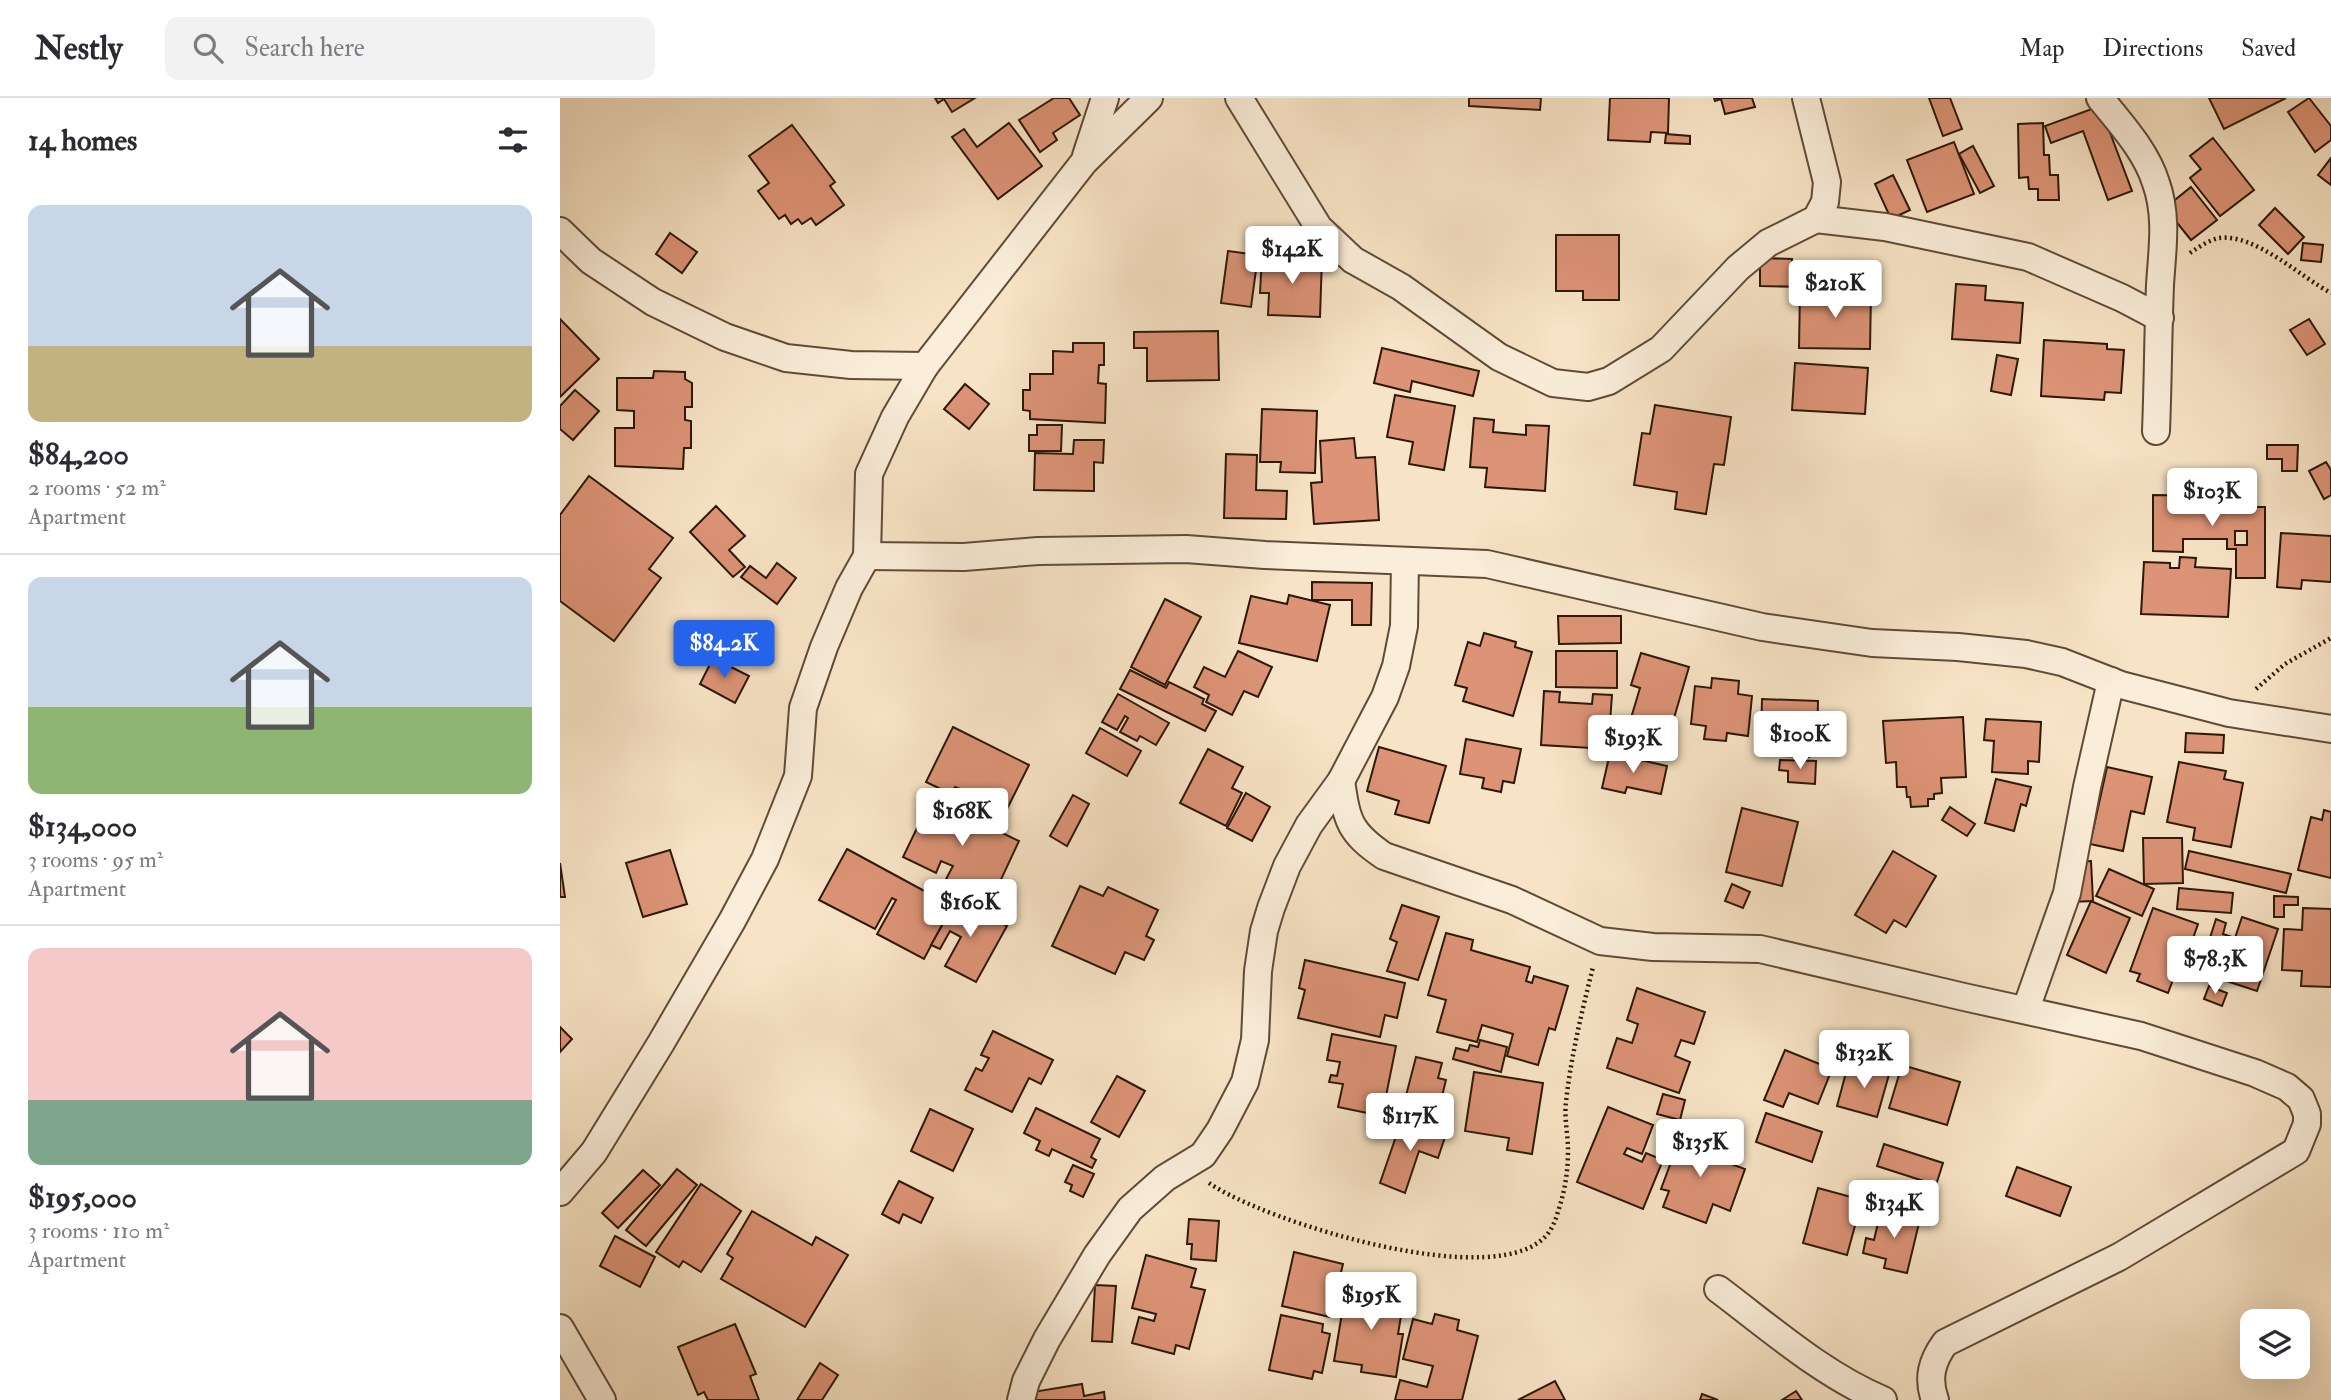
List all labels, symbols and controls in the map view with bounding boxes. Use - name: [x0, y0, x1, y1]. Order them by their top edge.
- search box: [165, 17, 655, 80]
- text: Nestly: [35, 28, 123, 69]
- icon: search: [189, 29, 227, 67]
- text: Search here: [245, 32, 365, 64]
- text: Map: [2019, 33, 2064, 64]
- text: Directions: [2102, 33, 2203, 64]
- text: Saved: [2241, 33, 2296, 64]
- icon: filters: [494, 121, 532, 159]
- text: 14 homes: [28, 122, 137, 159]
- pin: $142K: [1243, 226, 1341, 286]
- text: $142K: [1261, 234, 1323, 263]
- icon: home: [217, 250, 343, 376]
- pin: $210K: [1786, 260, 1884, 320]
- text: $210K: [1805, 268, 1865, 297]
- text: $84,200: [28, 436, 129, 473]
- pin: $103K: [2163, 468, 2261, 528]
- text: 2 rooms · 52 m²: [28, 473, 166, 502]
- text: $103K: [2183, 476, 2241, 505]
- text: Apartment: [28, 502, 126, 531]
- pin: $84.2K: [667, 620, 781, 680]
- icon: home: [217, 622, 343, 748]
- text: $84.2K: [690, 628, 758, 657]
- pin: $100K: [1751, 712, 1849, 771]
- pin: $193K: [1584, 716, 1682, 775]
- text: $100K: [1770, 719, 1830, 748]
- text: $193K: [1604, 723, 1662, 752]
- pin: $168K: [913, 788, 1011, 848]
- text: $168K: [932, 796, 992, 825]
- text: $134,000: [28, 808, 137, 845]
- text: 3 rooms · 95 m²: [28, 845, 163, 874]
- text: Apartment: [28, 874, 126, 903]
- pin: $160K: [921, 880, 1019, 939]
- text: $160K: [940, 887, 1000, 916]
- pin: $78.3K: [2158, 936, 2272, 996]
- text: $78.3K: [2183, 944, 2247, 973]
- icon: home: [217, 993, 343, 1119]
- pin: $132K: [1815, 1030, 1913, 1090]
- text: $132K: [1835, 1038, 1893, 1067]
- pin: $117K: [1361, 1094, 1459, 1153]
- text: $117K: [1382, 1101, 1438, 1130]
- pin: $135K: [1651, 1119, 1749, 1179]
- text: $135K: [1672, 1127, 1728, 1156]
- text: $195,000: [28, 1179, 137, 1216]
- pin: $134K: [1845, 1180, 1943, 1240]
- text: $134K: [1865, 1188, 1923, 1217]
- text: 3 rooms · 110 m²: [28, 1216, 169, 1245]
- text: Apartment: [28, 1245, 126, 1274]
- pin: $195K: [1322, 1272, 1420, 1332]
- text: $195K: [1341, 1280, 1401, 1309]
- map controls: [2240, 1309, 2310, 1379]
- button: layers: [2240, 1309, 2310, 1379]

